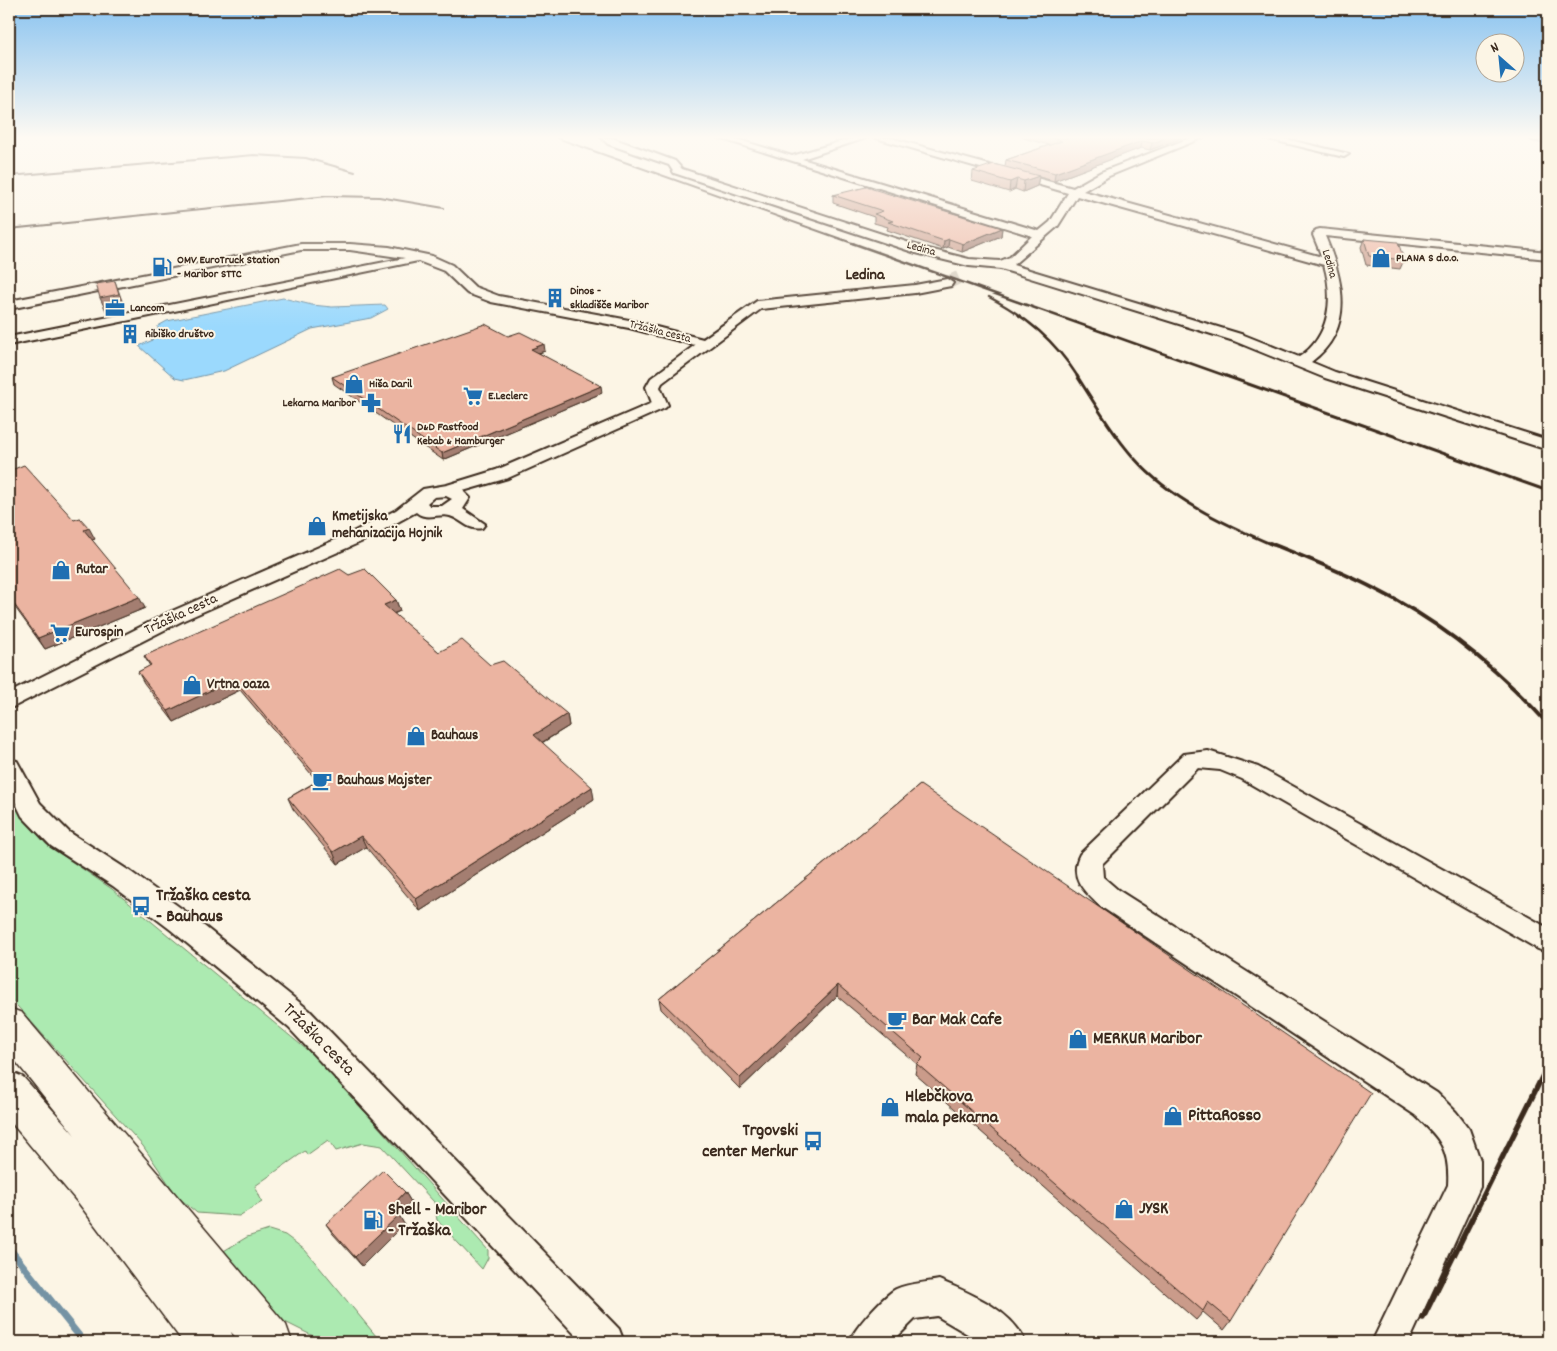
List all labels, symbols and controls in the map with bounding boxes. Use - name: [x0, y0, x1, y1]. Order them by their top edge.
- north arrow: [1474, 32, 1524, 82]
- text: N: [1487, 38, 1503, 59]
- street label: Ledina: [905, 237, 938, 261]
- shop icon: PLANA S d.o.o.: [1370, 247, 1392, 269]
- street label: Ledina: [1317, 248, 1341, 281]
- place label: PLANA S d.o.o.: [1396, 250, 1458, 267]
- place label: OMV EuroTruck Station - Maribor STTC: [177, 252, 280, 283]
- fuel station icon: OMV EuroTruck Station - Maribor STTC: [151, 256, 173, 278]
- district label: Ledina: [846, 264, 886, 287]
- place label: Dinos - skladišče Maribor: [570, 283, 649, 314]
- building icon: Dinos - skladišče Maribor: [544, 287, 566, 309]
- office icon: Lancom: [104, 297, 126, 319]
- place label: Lancom: [130, 300, 165, 317]
- street label: Tržaška cesta: [628, 316, 693, 348]
- building icon: Ribiško društvo: [119, 323, 141, 345]
- place label: Ribiško društvo: [145, 326, 214, 343]
- shop icon: Hiša Daril: [343, 373, 365, 395]
- place label: Hiša Daril: [369, 376, 412, 393]
- supermarket icon: E.Leclerc: [462, 385, 484, 407]
- place label: E.Leclerc: [488, 388, 528, 405]
- pharmacy icon: Lekarna Maribor: [360, 392, 382, 414]
- place label: Lekarna Maribor: [283, 395, 357, 412]
- place label: D&D Fastfood Kebab & Hamburger: [417, 419, 505, 450]
- restaurant icon: D&D Fastfood Kebab & Hamburger: [391, 423, 413, 445]
- place label: Kmetijska mehanizacija Hojnik: [332, 506, 443, 545]
- shop icon: Kmetijska mehanizacija Hojnik: [306, 515, 328, 537]
- shop icon: Rutar: [50, 559, 72, 581]
- place label: Rutar: [76, 559, 108, 581]
- street label: Tržaška cesta: [141, 588, 222, 642]
- supermarket icon: Eurospin: [49, 622, 71, 644]
- place label: Eurospin: [75, 622, 123, 644]
- shop icon: Vrtna oaza: [181, 674, 203, 696]
- place label: Vrtna oaza: [207, 674, 270, 696]
- shop icon: Bauhaus: [405, 725, 427, 747]
- place label: Bauhaus: [431, 725, 478, 747]
- cafe icon: Bauhaus Majster: [311, 770, 333, 792]
- place label: Bauhaus Majster: [337, 770, 432, 792]
- place label: Tržaška cesta - Bauhaus: [156, 884, 251, 930]
- bus stop icon: Tržaška cesta - Bauhaus: [130, 895, 152, 917]
- street label: Tržaška cesta: [276, 998, 360, 1082]
- place label: Bar Mak Cafe: [912, 1008, 1002, 1033]
- cafe icon: Bar Mak Cafe: [886, 1009, 908, 1031]
- place label: MERKUR Maribor: [1093, 1027, 1202, 1052]
- shop icon: MERKUR Maribor: [1067, 1028, 1089, 1050]
- place label: Hlebčkova mala pekarna: [905, 1085, 999, 1131]
- shop icon: Hlebčkova mala pekarna: [879, 1096, 901, 1118]
- place label: PittaRosso: [1188, 1104, 1261, 1129]
- shop icon: PittaRosso: [1162, 1105, 1184, 1127]
- place label: Trgovski center Merkur: [702, 1119, 799, 1165]
- bus stop icon: Trgovski center Merkur: [802, 1130, 824, 1152]
- place label: JYSK: [1139, 1197, 1169, 1222]
- place label: Shell - Maribor - Tržaška: [388, 1198, 487, 1244]
- shop icon: JYSK: [1113, 1198, 1135, 1220]
- fuel station icon: Shell - Maribor - Tržaška: [362, 1209, 384, 1231]

